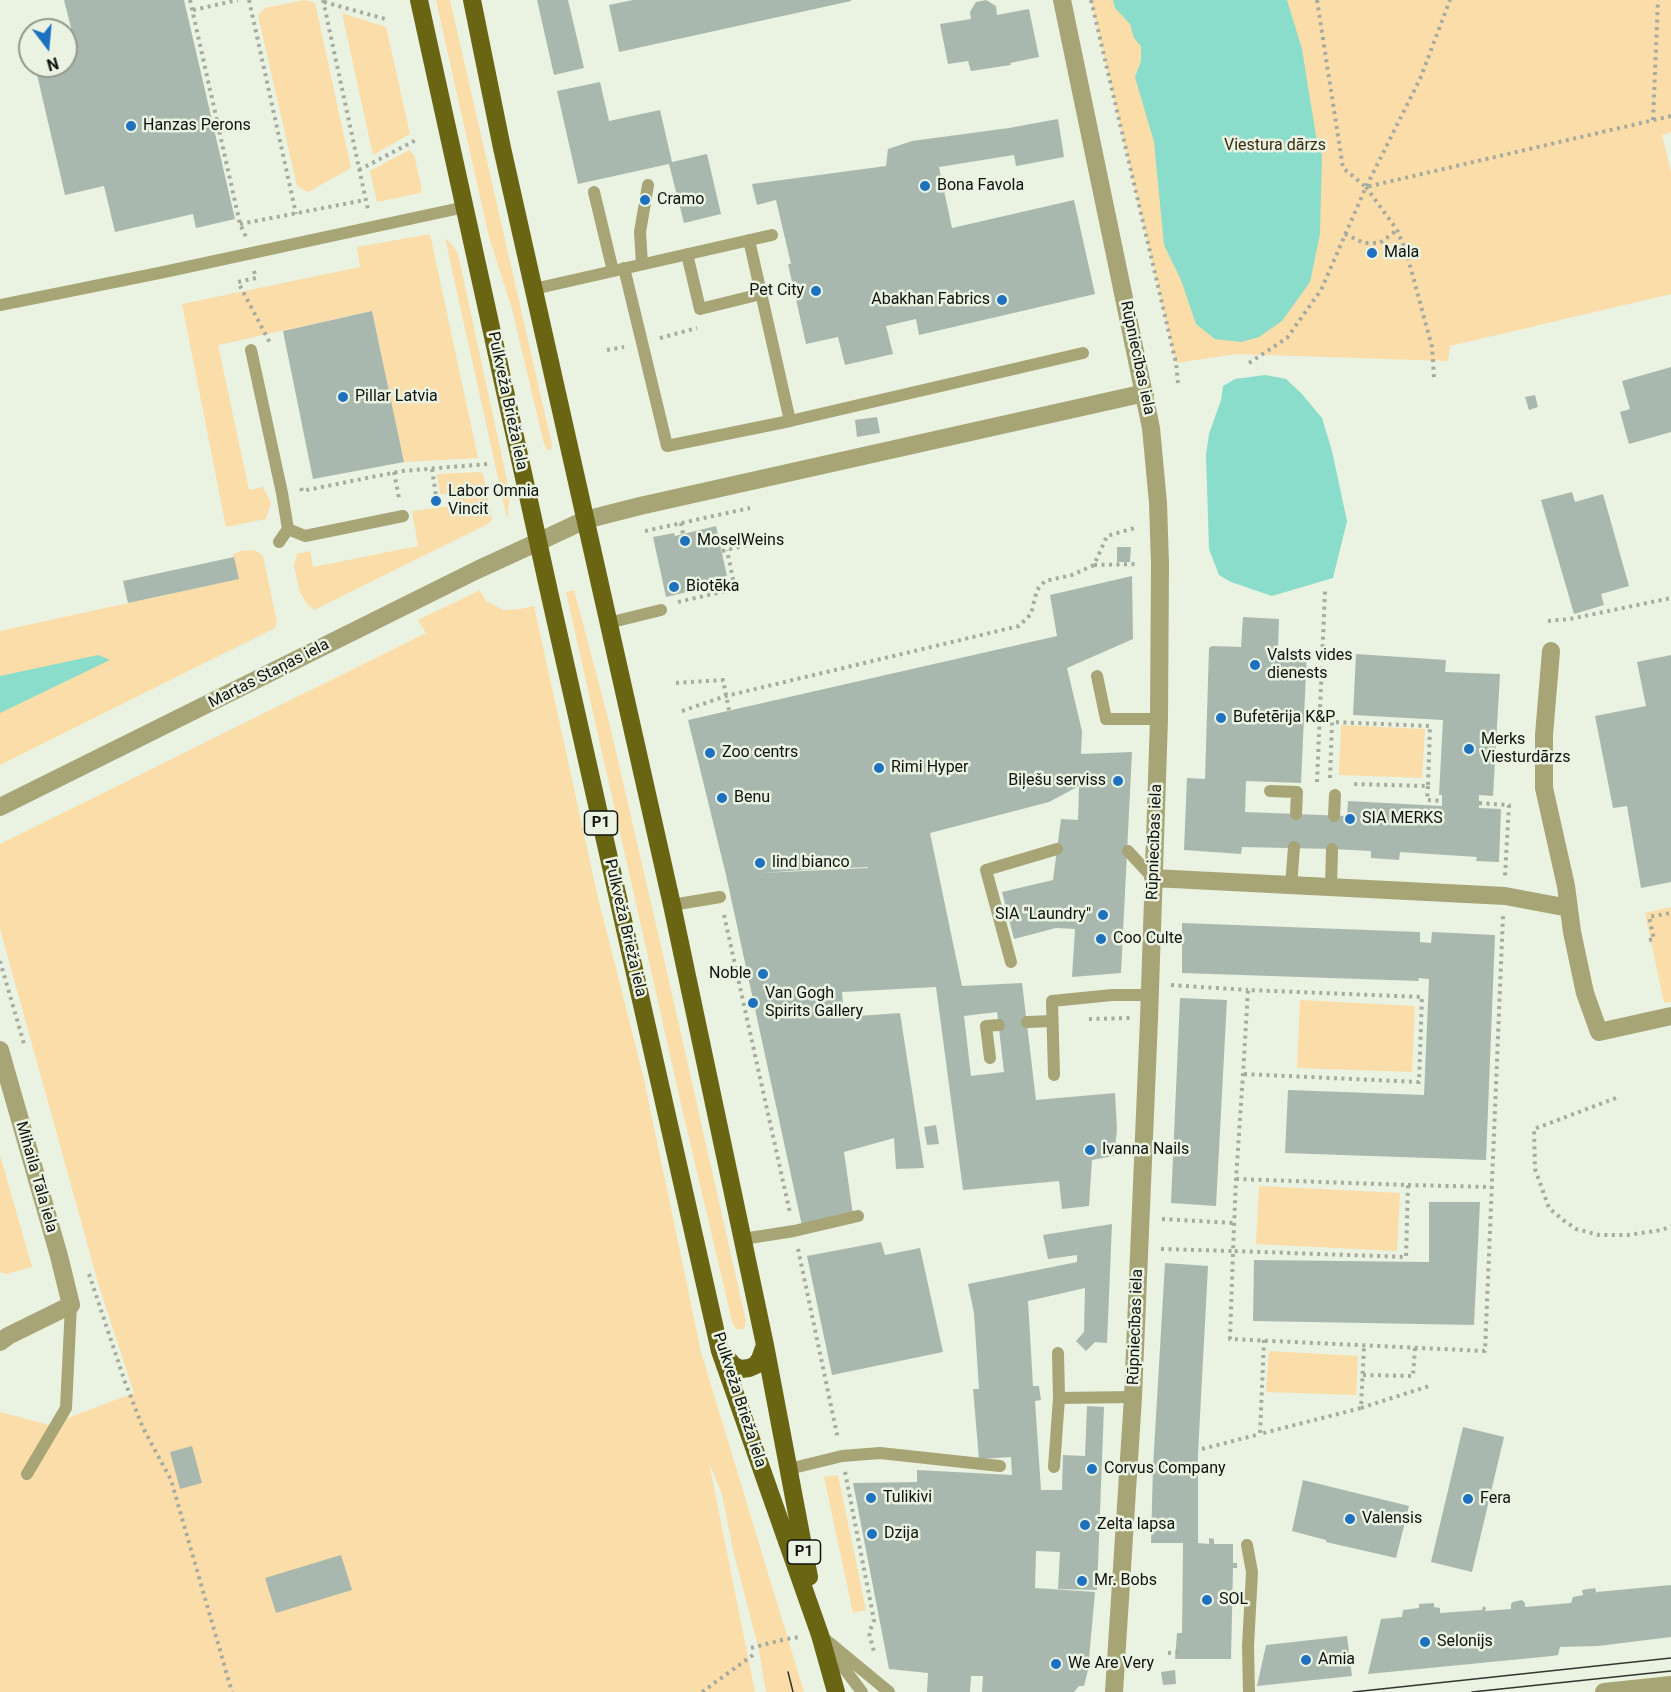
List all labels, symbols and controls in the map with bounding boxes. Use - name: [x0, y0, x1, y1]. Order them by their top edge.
- north arrow: [18, 18, 78, 78]
- text: N: [45, 53, 61, 75]
- place label: Hanzas Perons: [143, 116, 251, 136]
- marker: Hanzas Perons: [124, 119, 138, 133]
- park label: Viestura dārzs: [1224, 136, 1326, 156]
- place label: Bona Favola: [937, 176, 1024, 196]
- marker: Bona Favola: [918, 179, 932, 193]
- place label: Cramo: [657, 190, 704, 210]
- marker: Cramo: [638, 193, 652, 207]
- place label: Mala: [1384, 243, 1419, 263]
- marker: Mala: [1365, 246, 1379, 260]
- place label: Pet City: [749, 281, 804, 301]
- marker: Pet City: [809, 284, 823, 298]
- place label: Abakhan Fabrics: [871, 290, 990, 310]
- marker: Abakhan Fabrics: [995, 293, 1009, 307]
- street label: Rūpniecības iela: [1116, 299, 1158, 417]
- street label: Pulkveža Brieža iela: [483, 330, 531, 472]
- place label: Pillar Latvia: [355, 387, 438, 407]
- marker: Pillar Latvia: [336, 390, 350, 404]
- place label: Labor Omnia Vincit: [448, 482, 539, 520]
- marker: Labor Omnia Vincit: [429, 494, 443, 508]
- place label: MoselWeins: [697, 531, 784, 551]
- marker: MoselWeins: [678, 534, 692, 548]
- place label: Biotēka: [686, 577, 740, 597]
- marker: Biotēka: [667, 580, 681, 594]
- street label: Martas Staņas iela: [205, 635, 333, 713]
- place label: Valsts vides dienests: [1267, 646, 1353, 684]
- marker: Valsts vides dienests: [1248, 658, 1262, 672]
- place label: Bufetērija K&P: [1233, 708, 1335, 728]
- marker: Bufetērija K&P: [1214, 711, 1228, 725]
- place label: Merks Viesturdārzs: [1481, 730, 1570, 768]
- marker: Merks Viesturdārzs: [1462, 742, 1476, 756]
- place label: Zoo centrs: [722, 743, 798, 763]
- marker: Zoo centrs: [703, 746, 717, 760]
- place label: Rimi Hyper: [891, 758, 969, 778]
- marker: Rimi Hyper: [872, 761, 886, 775]
- place label: Biļešu serviss: [1008, 771, 1106, 791]
- marker: Biļešu serviss: [1111, 774, 1125, 788]
- street label: Rūpniecības iela: [1143, 784, 1167, 900]
- place label: Benu: [734, 788, 770, 808]
- marker: Benu: [715, 791, 729, 805]
- place label: SIA MERKS: [1362, 809, 1443, 829]
- road number: P1: [584, 811, 618, 835]
- marker: SIA MERKS: [1343, 812, 1357, 826]
- place label: lind bianco: [772, 853, 850, 873]
- marker: lind bianco: [753, 856, 767, 870]
- street label: Pulkveža Brieža iela: [600, 857, 650, 999]
- place label: SIA "Laundry": [995, 905, 1091, 925]
- marker: SIA "Laundry": [1096, 908, 1110, 922]
- place label: Coo Culte: [1113, 929, 1182, 949]
- marker: Coo Culte: [1094, 932, 1108, 946]
- place label: Noble: [709, 964, 751, 984]
- marker: Noble: [756, 967, 770, 981]
- place label: Van Gogh Spirits Gallery: [765, 984, 863, 1022]
- marker: Van Gogh Spirits Gallery: [746, 996, 760, 1010]
- street label: Mihaila Tāla iela: [11, 1119, 61, 1235]
- place label: Ivanna Nails: [1102, 1140, 1189, 1160]
- marker: Ivanna Nails: [1083, 1143, 1097, 1157]
- street label: Rūpniecības iela: [1124, 1269, 1148, 1385]
- street label: Pulkveža Brieža iela: [708, 1330, 770, 1470]
- place label: Corvus Company: [1104, 1459, 1226, 1479]
- marker: Corvus Company: [1085, 1462, 1099, 1476]
- place label: Tulikivi: [883, 1488, 932, 1508]
- place label: Fera: [1480, 1489, 1511, 1509]
- marker: Tulikivi: [864, 1491, 878, 1505]
- marker: Fera: [1461, 1492, 1475, 1506]
- place label: Valensis: [1362, 1509, 1422, 1529]
- marker: Valensis: [1343, 1512, 1357, 1526]
- place label: Zelta lapsa: [1097, 1515, 1175, 1535]
- marker: Zelta lapsa: [1078, 1518, 1092, 1532]
- place label: Dzija: [884, 1524, 919, 1544]
- marker: Dzija: [865, 1527, 879, 1541]
- road number: P1: [788, 1540, 820, 1564]
- place label: Mr. Bobs: [1094, 1571, 1157, 1591]
- marker: Mr. Bobs: [1075, 1574, 1089, 1588]
- place label: SOL: [1219, 1590, 1248, 1610]
- marker: SOL: [1200, 1593, 1214, 1607]
- place label: Selonijs: [1437, 1632, 1493, 1652]
- marker: Selonijs: [1418, 1635, 1432, 1649]
- place label: Amia: [1318, 1650, 1355, 1670]
- marker: Amia: [1299, 1653, 1313, 1667]
- place label: We Are Very: [1068, 1654, 1154, 1674]
- marker: We Are Very: [1049, 1657, 1063, 1671]

